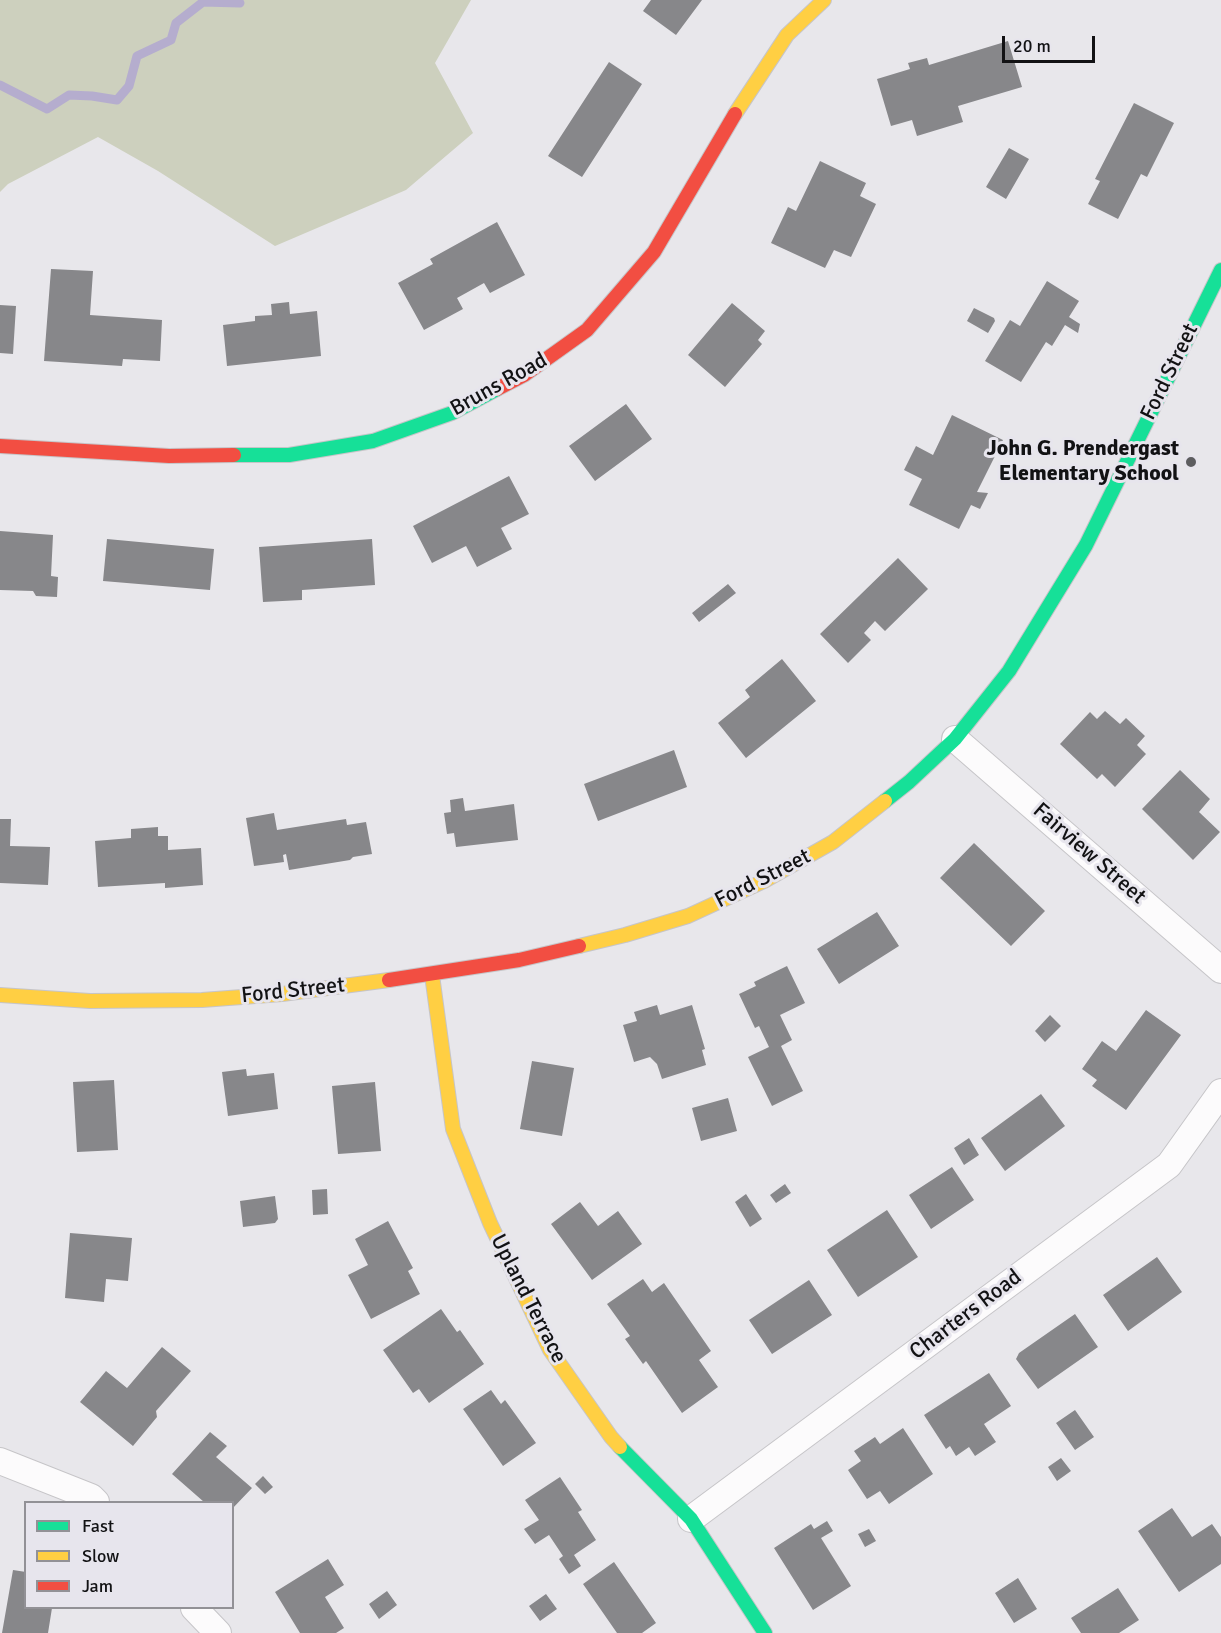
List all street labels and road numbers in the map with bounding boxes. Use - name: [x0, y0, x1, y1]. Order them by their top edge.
- street label: Ford Street: [1135, 319, 1205, 425]
- street label: Bruns Road: [446, 348, 552, 422]
- street label: Fairview Street: [1027, 798, 1151, 910]
- street label: Ford Street: [711, 844, 815, 914]
- street label: Ford Street: [240, 972, 346, 1010]
- street label: Upland Terrace: [484, 1230, 572, 1368]
- street label: Charters Road: [905, 1264, 1027, 1366]

